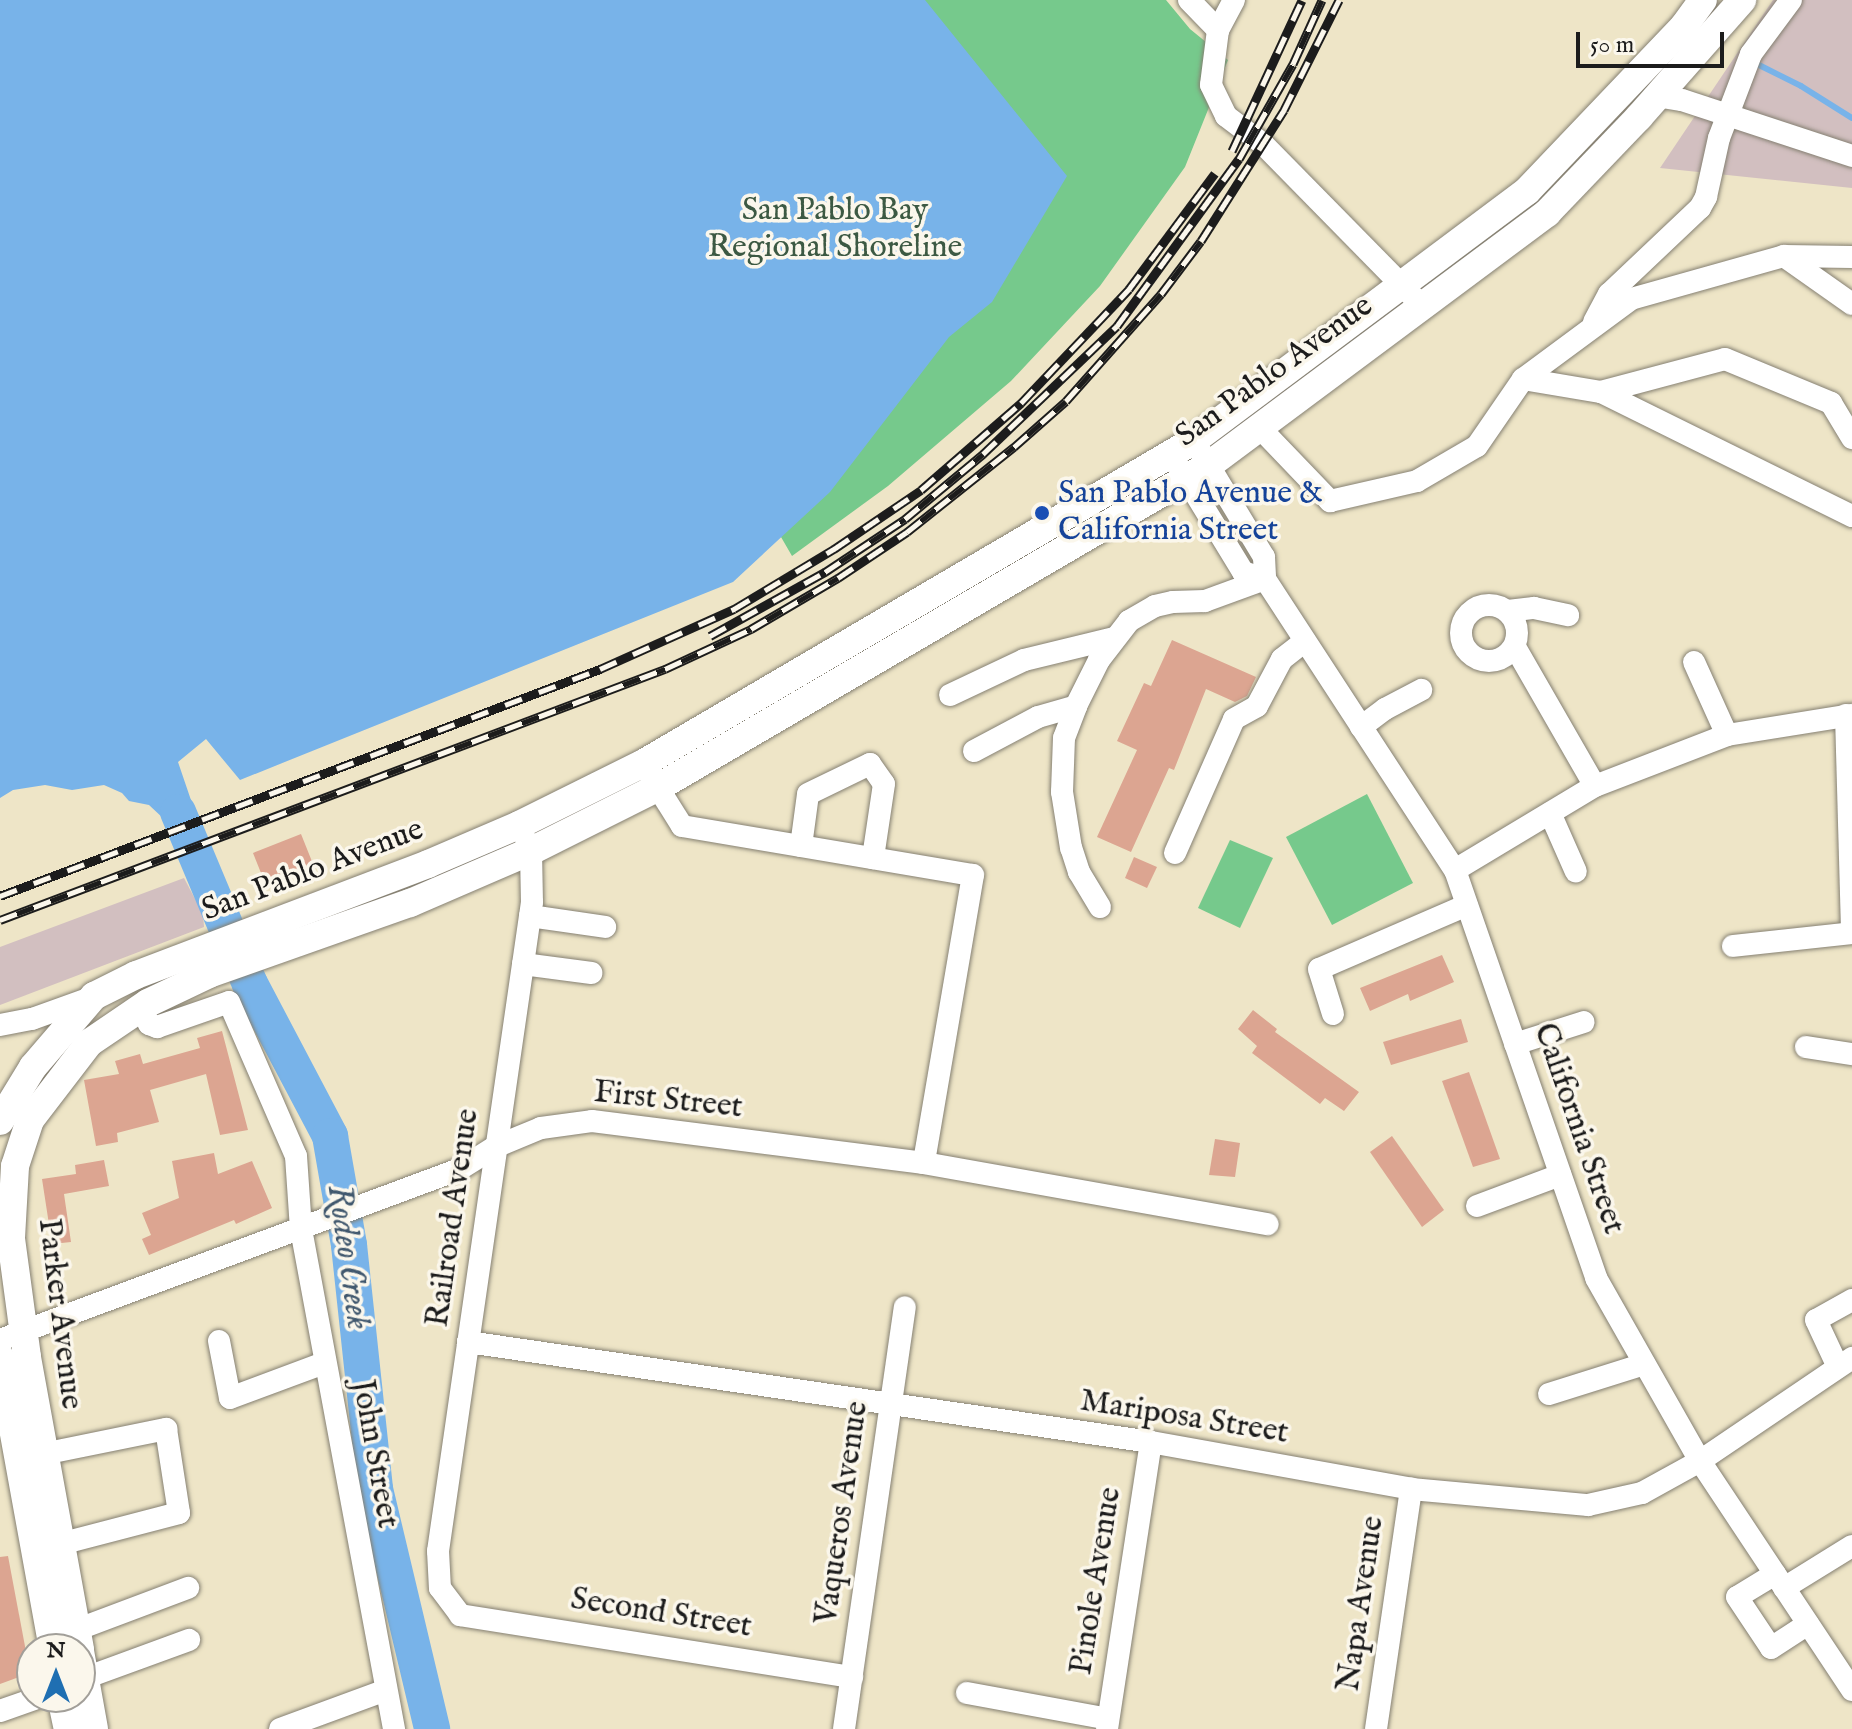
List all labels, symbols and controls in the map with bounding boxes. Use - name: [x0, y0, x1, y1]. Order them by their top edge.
- scale bar: [1580, 16, 1728, 66]
- text: 50 m: [1590, 30, 1634, 61]
- park label: San Pablo Bay Regional Shoreline: [708, 193, 962, 268]
- street label: San Pablo Avenue: [1169, 288, 1381, 456]
- place label: San Pablo Avenue & California Street: [1058, 476, 1323, 551]
- marker: San Pablo Avenue & California Street: [1033, 504, 1051, 522]
- street label: San Pablo Avenue: [197, 811, 429, 931]
- street label: California Street: [1524, 1019, 1632, 1239]
- street label: First Street: [592, 1074, 744, 1128]
- street label: Railroad Avenue: [420, 1106, 488, 1330]
- water label: Rodeo Creek: [318, 1182, 378, 1332]
- street label: Parker Avenue: [28, 1216, 90, 1412]
- street label: John Street: [342, 1377, 406, 1531]
- street label: Mariposa Street: [1077, 1383, 1291, 1453]
- street label: Vaqueros Avenue: [808, 1399, 878, 1627]
- street label: Pinole Avenue: [1063, 1485, 1131, 1677]
- street label: Napa Avenue: [1331, 1514, 1393, 1694]
- street label: Second Street: [568, 1581, 754, 1647]
- north arrow: [16, 1633, 96, 1713]
- text: N: [46, 1637, 66, 1665]

